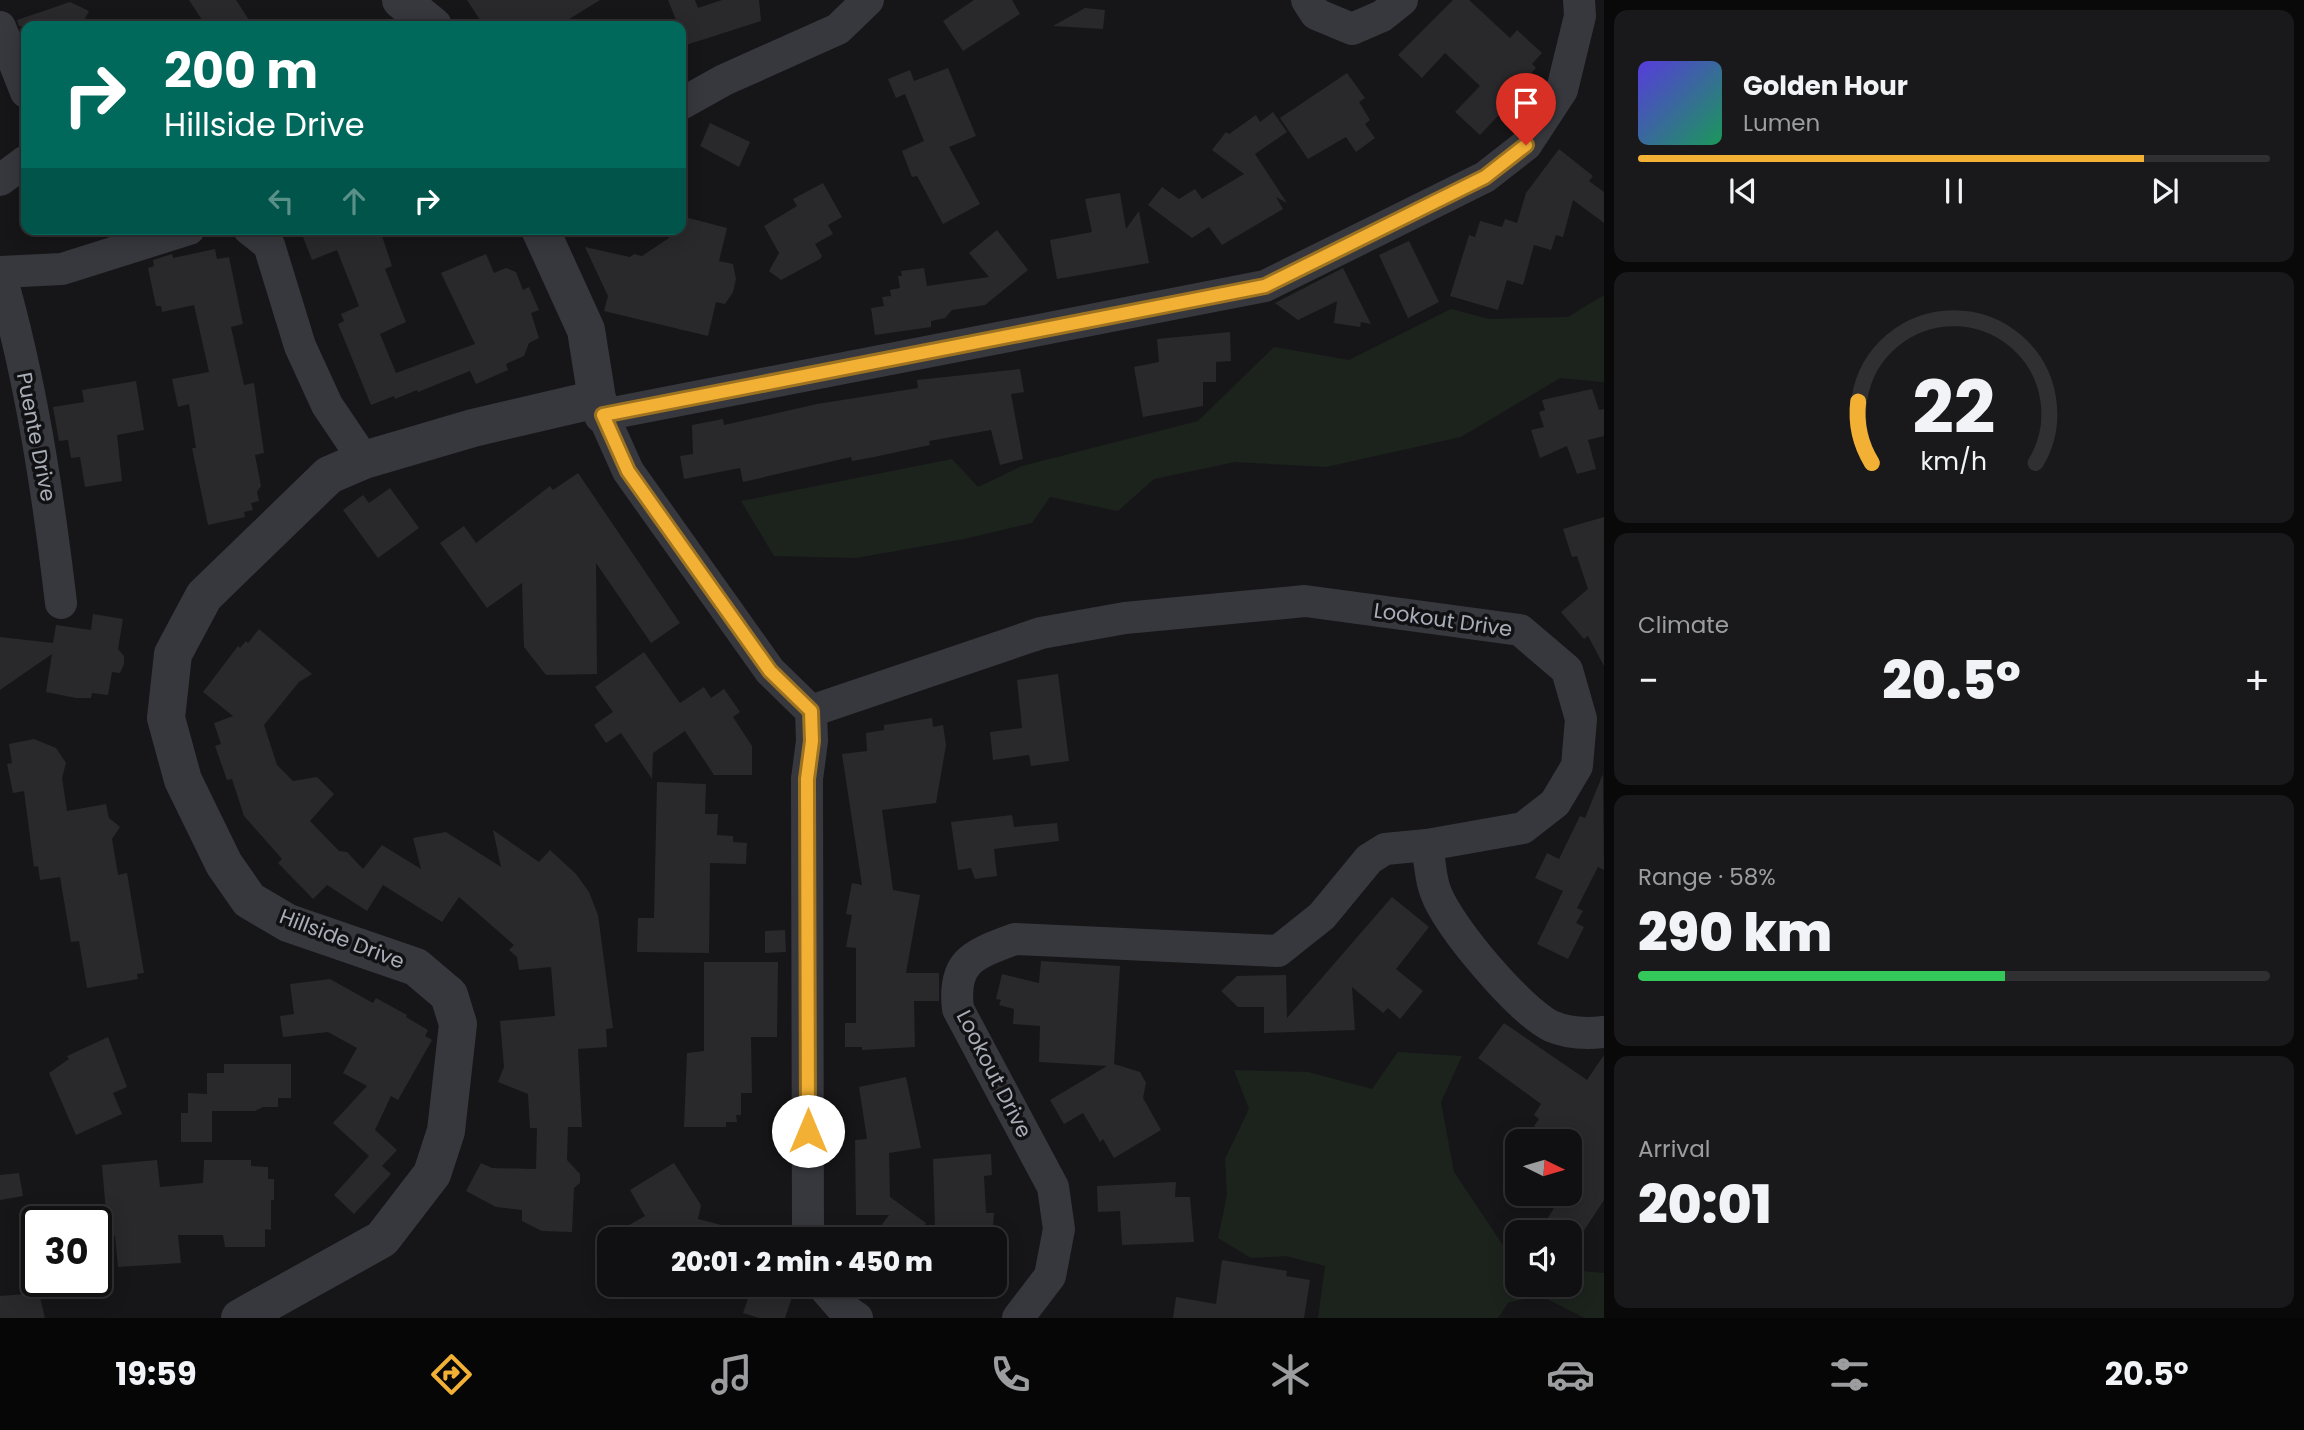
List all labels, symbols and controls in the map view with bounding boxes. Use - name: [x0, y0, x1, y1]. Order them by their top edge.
- text: 200 m: [164, 37, 318, 105]
- icon: right: [49, 49, 140, 140]
- text: Golden Hour: [1743, 68, 1908, 104]
- pin: [1496, 73, 1556, 145]
- icon: arrive: [1507, 84, 1545, 122]
- text: Hillside Drive: [164, 102, 365, 147]
- text: Lumen: [1743, 107, 1820, 139]
- icon: previous: [1724, 172, 1762, 210]
- icon: pause: [1935, 172, 1973, 210]
- icon: next: [2146, 172, 2184, 210]
- icon: left: [262, 182, 300, 220]
- icon: ahead: [335, 182, 373, 220]
- icon: right: [408, 182, 446, 220]
- text: 22: [1912, 358, 1996, 459]
- street label: Puente Drive: [10, 370, 63, 504]
- text: km/h: [1921, 444, 1987, 479]
- street label: Lookout Drive: [1372, 595, 1514, 644]
- text: Climate: [1638, 609, 1729, 641]
- text: 20.5°: [1882, 644, 2021, 717]
- text: −: [1638, 654, 1659, 707]
- text: +: [2244, 654, 2270, 707]
- text: Range · 58%: [1638, 861, 1776, 893]
- text: 290 km: [1638, 896, 1832, 969]
- street label: Hillside Drive: [276, 901, 409, 976]
- street label: Lookout Drive: [950, 1005, 1039, 1143]
- position arrow: [771, 1094, 845, 1168]
- north arrow: [1505, 1129, 1582, 1206]
- map controls: [1505, 1129, 1582, 1297]
- text: Arrival: [1638, 1133, 1710, 1165]
- text: 20:01: [1638, 1168, 1772, 1241]
- speed limit sign: 30: [21, 1206, 112, 1297]
- button: sound: [1505, 1220, 1582, 1297]
- text: 20:01 · 2 min · 450 m: [671, 1244, 933, 1280]
- icon: directions: [427, 1350, 476, 1399]
- icon: music: [707, 1350, 756, 1399]
- icon: phone: [986, 1350, 1035, 1399]
- icon: climate: [1266, 1350, 1315, 1399]
- icon: car: [1546, 1350, 1595, 1399]
- icon: filters: [1825, 1350, 1874, 1399]
- text: 19:59: [115, 1351, 197, 1396]
- text: 20.5°: [2105, 1351, 2189, 1396]

